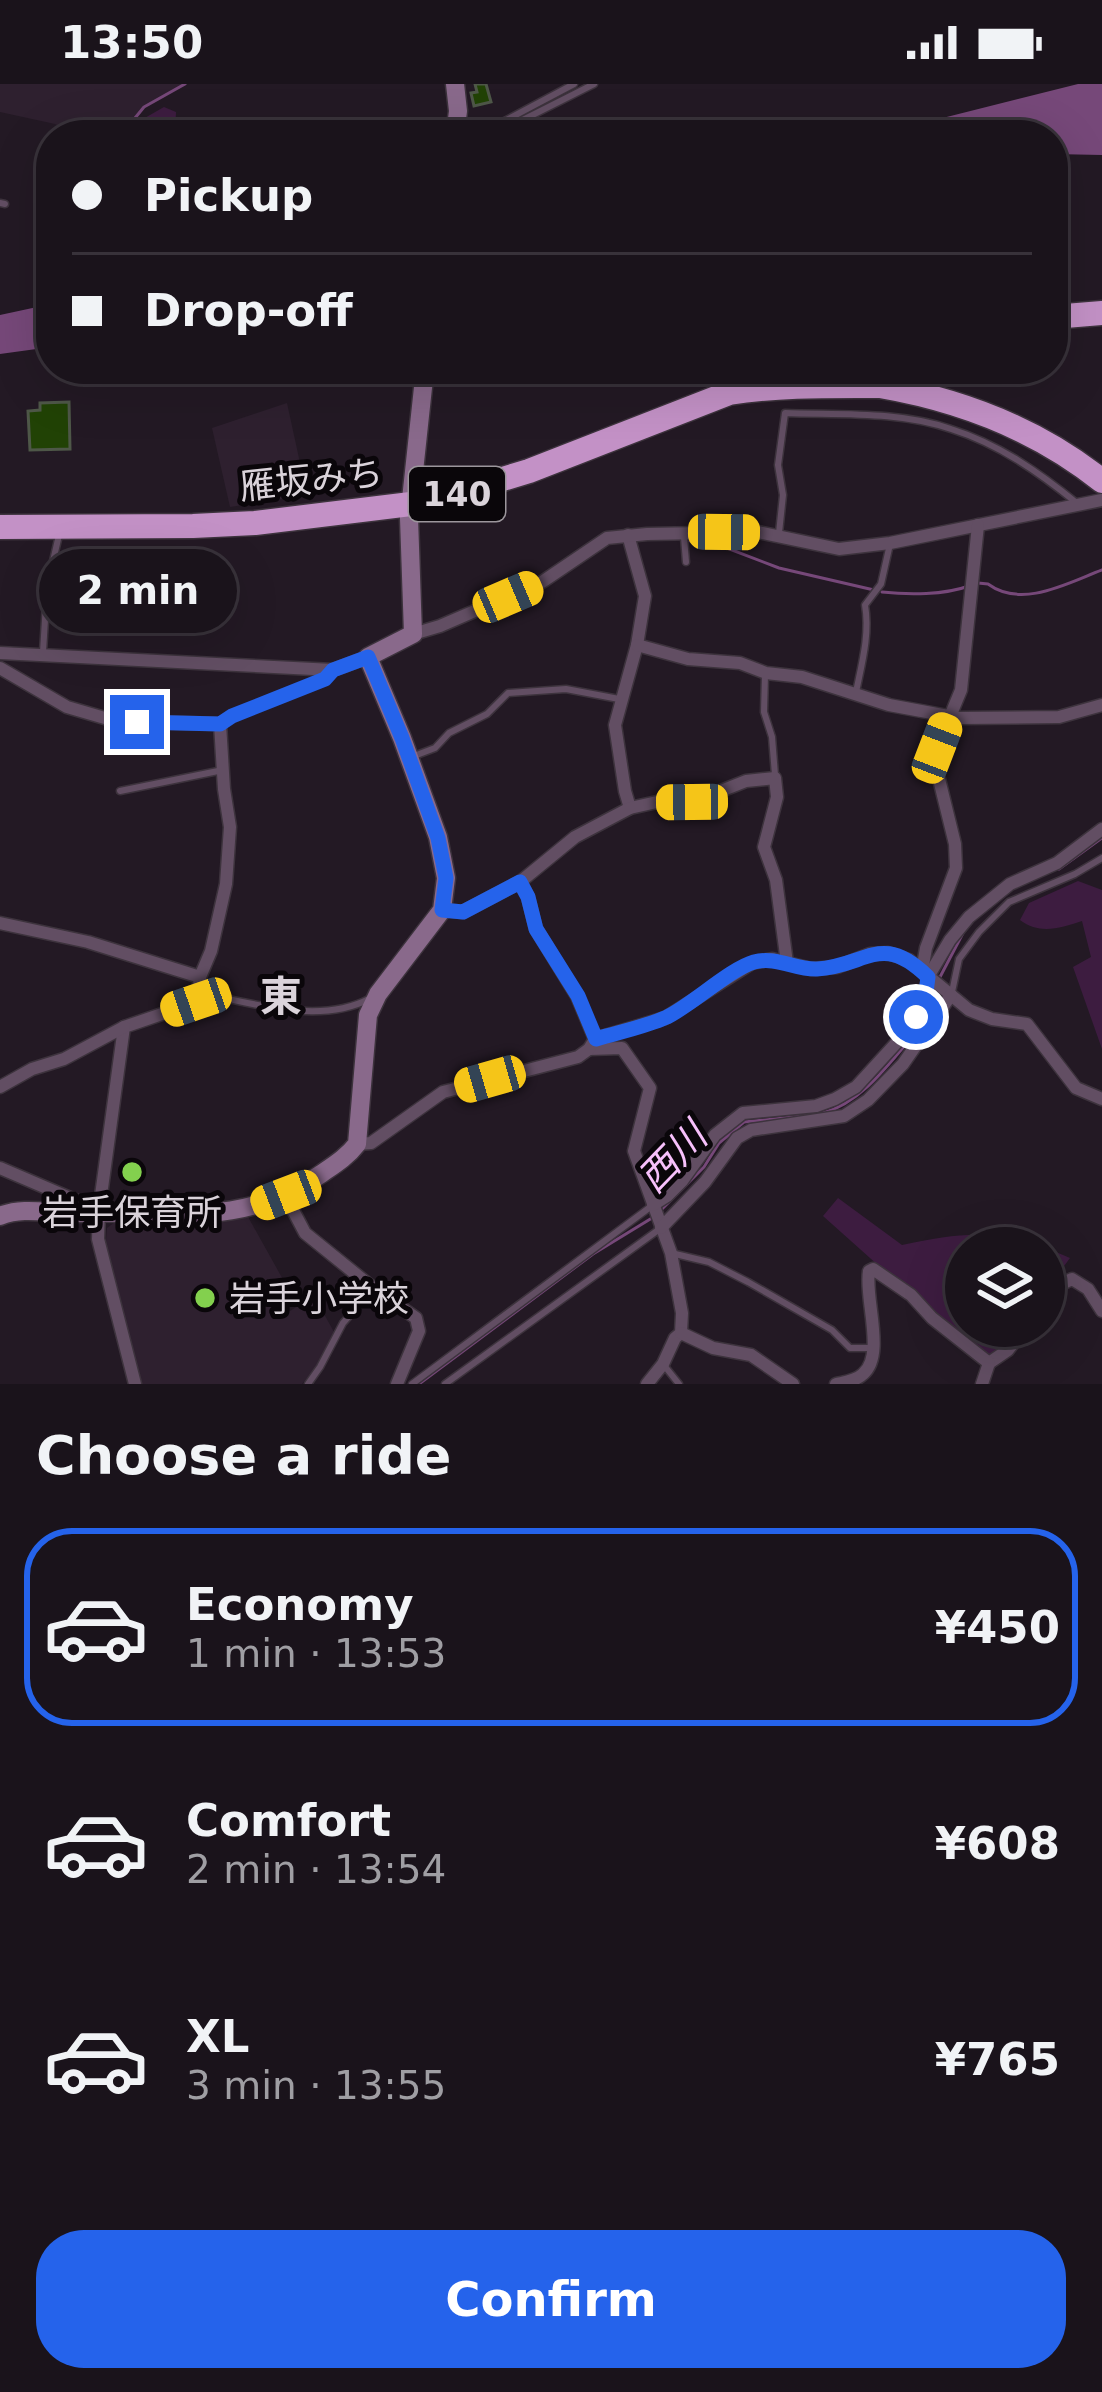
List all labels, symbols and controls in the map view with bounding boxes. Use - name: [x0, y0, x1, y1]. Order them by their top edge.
- text: 13:50: [60, 16, 203, 69]
- text: Pickup: [144, 169, 313, 222]
- text: Drop-off: [144, 284, 353, 337]
- street label: 雁坂みち: [237, 452, 385, 507]
- road number: 140: [409, 467, 505, 521]
- car: [688, 513, 760, 551]
- callout: 2 min: [38, 548, 236, 632]
- car: [468, 566, 548, 628]
- text: 2 min: [77, 568, 199, 613]
- route end: [110, 695, 164, 749]
- car: [907, 708, 967, 788]
- car: [656, 783, 728, 821]
- district label: 東: [260, 972, 302, 1021]
- car: [156, 973, 236, 1031]
- route start: [889, 990, 943, 1044]
- car: [450, 1052, 530, 1106]
- water label: 西川: [629, 1111, 718, 1201]
- marker: 岩手保育所: [119, 1159, 145, 1185]
- car: [246, 1165, 326, 1225]
- place label: 岩手保育所: [42, 1192, 222, 1233]
- map controls: [945, 1227, 1065, 1347]
- button: layers: [945, 1227, 1065, 1347]
- place label: 岩手小学校: [229, 1278, 409, 1319]
- marker: 岩手小学校: [192, 1285, 218, 1311]
- text: Choose a ride: [36, 1424, 452, 1487]
- icon: car: [42, 1573, 150, 1681]
- text: Economy: [186, 1578, 414, 1631]
- text: ¥450: [935, 1601, 1060, 1654]
- text: 1 min · 13:53: [186, 1631, 446, 1676]
- icon: car: [42, 1789, 150, 1897]
- text: Comfort: [186, 1794, 391, 1847]
- text: ¥608: [935, 1817, 1060, 1870]
- text: 2 min · 13:54: [186, 1847, 446, 1892]
- icon: car: [42, 2005, 150, 2113]
- text: XL: [186, 2010, 249, 2063]
- text: ¥765: [935, 2033, 1060, 2086]
- text: 3 min · 13:55: [186, 2063, 446, 2108]
- button: Confirm: [36, 2230, 1066, 2368]

